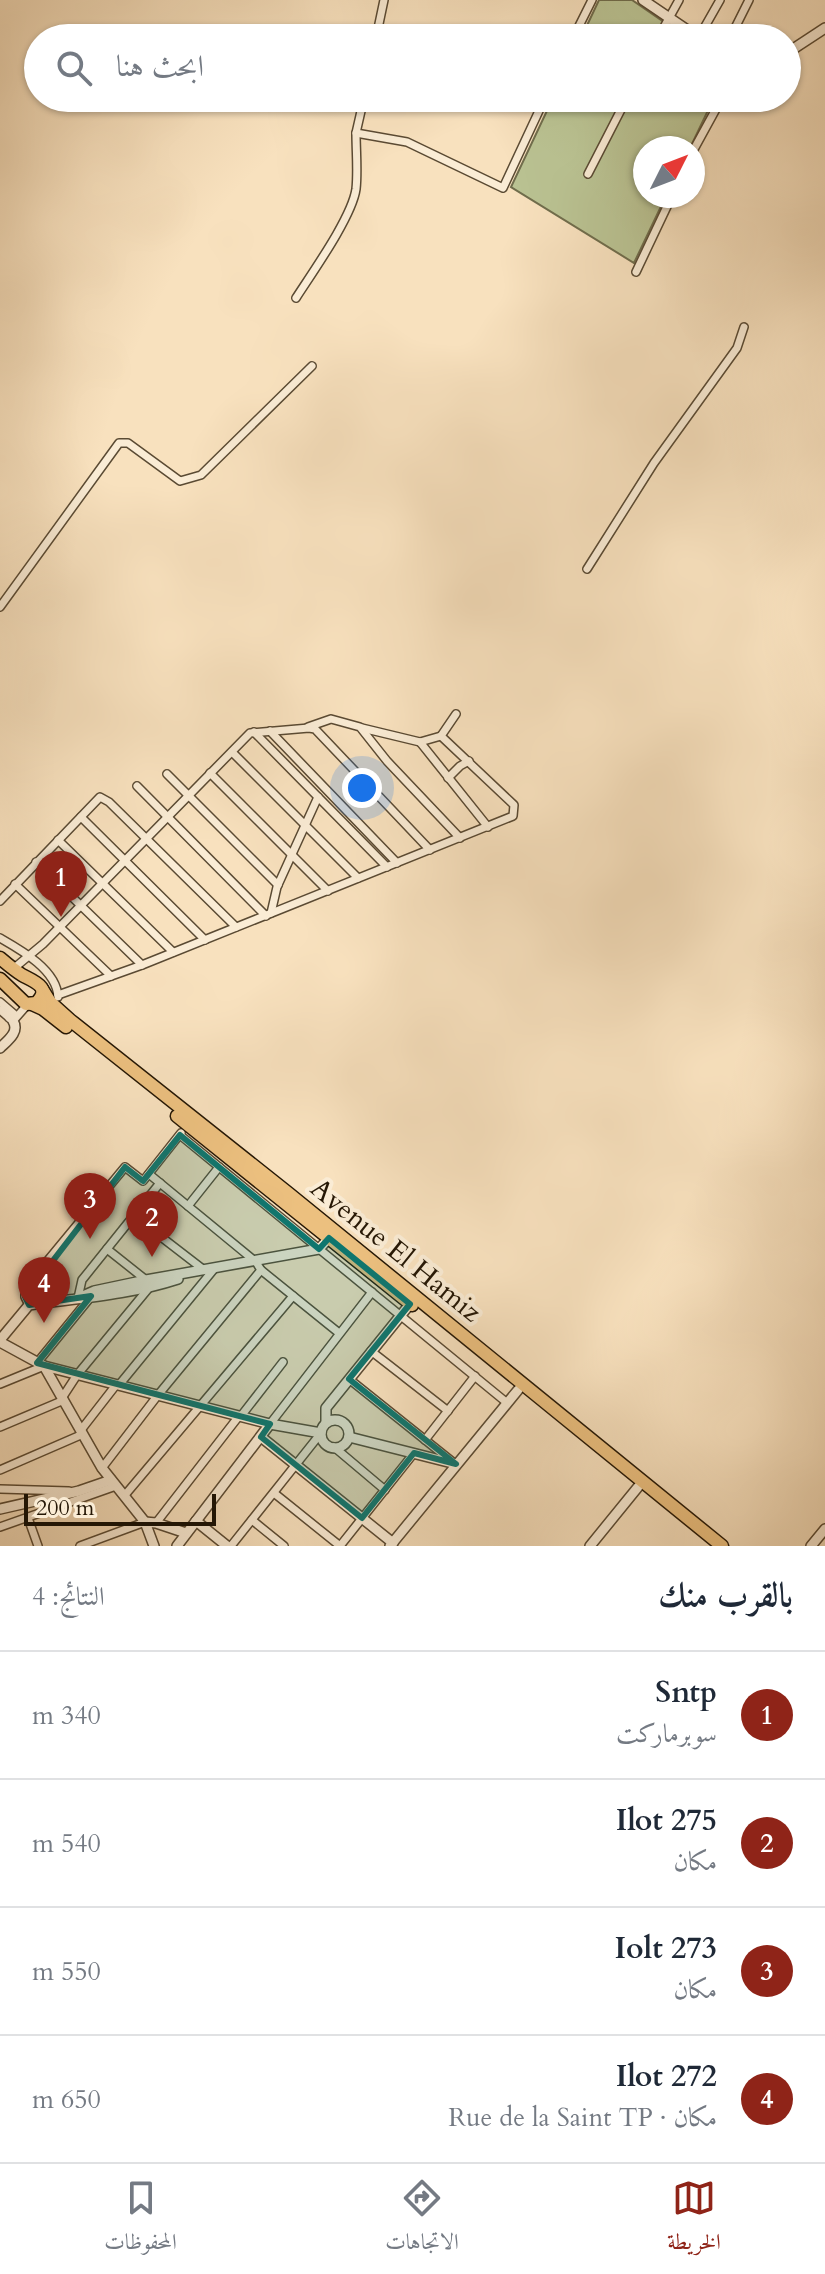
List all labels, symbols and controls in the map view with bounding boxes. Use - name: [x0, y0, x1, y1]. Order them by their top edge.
- search box: [24, 24, 801, 112]
- icon: search: [52, 46, 96, 90]
- text: ابحث هنا: [116, 46, 204, 87]
- north arrow: [633, 136, 705, 208]
- your location: [342, 768, 382, 808]
- pin: 1: [35, 851, 87, 917]
- street label: Avenue El Hamiz: [303, 1169, 490, 1331]
- pin: 3: [64, 1173, 116, 1239]
- pin: 2: [126, 1191, 178, 1257]
- pin: 4: [18, 1257, 70, 1323]
- scale bar: [24, 1490, 216, 1526]
- text: 200 m: [36, 1493, 94, 1523]
- text: بالقرب منك: [658, 1572, 793, 1618]
- text: النتائج: 4: [32, 1579, 105, 1614]
- text: Sntp: [655, 1672, 717, 1713]
- text: 340 m: [32, 1698, 101, 1733]
- text: 1: [760, 1698, 774, 1733]
- text: سوبرماركت: [616, 1716, 717, 1751]
- text: Ilot 275: [616, 1800, 717, 1841]
- text: 540 m: [32, 1826, 101, 1861]
- text: 2: [760, 1826, 774, 1861]
- text: مكان: [673, 1844, 717, 1879]
- text: Iolt 273: [614, 1928, 717, 1969]
- text: 550 m: [32, 1954, 101, 1989]
- text: 3: [760, 1954, 774, 1989]
- text: مكان: [673, 1972, 717, 2007]
- text: Ilot 272: [616, 2056, 717, 2097]
- text: 650 m: [32, 2082, 101, 2117]
- text: 4: [760, 2082, 774, 2117]
- text: مكان · Rue de la Saint TP: [448, 2100, 717, 2135]
- tab: المحفوظات: [104, 2176, 177, 2263]
- tab: الاتجاهات: [385, 2176, 459, 2263]
- tab: الخريطة: [667, 2176, 721, 2263]

